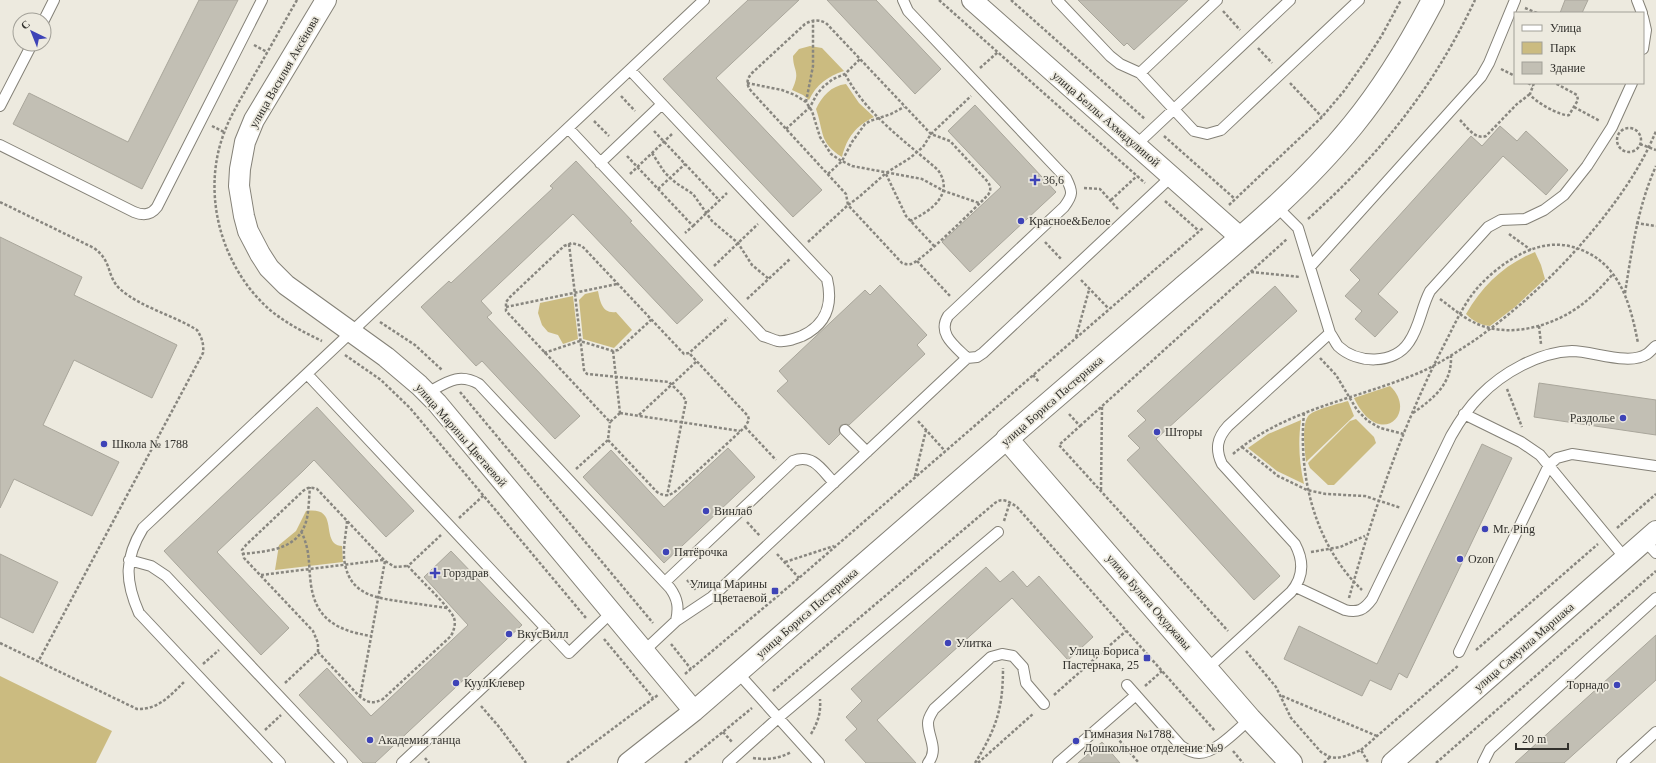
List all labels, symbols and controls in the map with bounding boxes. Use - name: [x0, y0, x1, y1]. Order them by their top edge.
- north arrow: [12, 12, 52, 52]
- legend: [1514, 12, 1644, 84]
- street label: улица Василия Аксёнова: [246, 13, 322, 130]
- text: С: [18, 18, 32, 32]
- text: Улица: [1550, 21, 1582, 35]
- text: Парк: [1550, 41, 1576, 55]
- text: Здание: [1550, 61, 1585, 75]
- street label: улица Беллы Ахмадулиной: [1049, 68, 1163, 170]
- place label: 36,6: [1043, 173, 1064, 187]
- marker: 36,6: [1030, 175, 1040, 185]
- place label: Красное&Белое: [1029, 214, 1111, 228]
- marker: Красное&Белое: [1016, 216, 1026, 226]
- street label: улица Бориса Пастернака: [998, 353, 1106, 449]
- street label: улица Марины Цветаевой: [412, 381, 510, 490]
- place label: Раздолье: [1570, 411, 1615, 425]
- marker: Раздолье: [1618, 413, 1628, 423]
- place label: Шторы: [1165, 425, 1202, 439]
- marker: Шторы: [1152, 427, 1162, 437]
- place label: Школа № 1788: [112, 437, 188, 451]
- marker: Школа № 1788: [99, 439, 109, 449]
- place label: Винлаб: [714, 504, 752, 518]
- marker: Винлаб: [701, 506, 711, 516]
- place label: Mr. Ping: [1493, 522, 1535, 536]
- marker: Mr. Ping: [1480, 524, 1490, 534]
- place label: Пятёрочка: [674, 545, 728, 559]
- marker: Пятёрочка: [661, 547, 671, 557]
- street label: улица Булата Окуджавы: [1104, 551, 1194, 653]
- place label: Ozon: [1468, 552, 1494, 566]
- marker: Ozon: [1455, 554, 1465, 564]
- street label: улица Бориса Пастернака: [753, 565, 861, 661]
- place label: Горздрав: [443, 566, 489, 580]
- marker: Горздрав: [430, 568, 440, 578]
- place label: Улица Марины Цветаевой: [690, 577, 768, 605]
- marker: Улица Марины Цветаевой: [770, 586, 780, 596]
- street label: улица Самуила Маршака: [1471, 599, 1577, 694]
- place label: ВкусВилл: [517, 627, 568, 641]
- marker: ВкусВилл: [504, 629, 514, 639]
- place label: Улитка: [956, 636, 992, 650]
- marker: Улитка: [943, 638, 953, 648]
- place label: Улица Бориса Пастернака, 25: [1062, 644, 1140, 672]
- marker: Улица Бориса Пастернака, 25: [1142, 653, 1152, 663]
- place label: КуулКлевер: [464, 676, 525, 690]
- marker: КуулКлевер: [451, 678, 461, 688]
- place label: Торнадо: [1567, 678, 1609, 692]
- marker: Торнадо: [1612, 680, 1622, 690]
- scale bar: [1516, 725, 1568, 751]
- place label: Гимназия №1788. Дошкольное отделение №9: [1084, 727, 1223, 755]
- text: 20 m: [1522, 732, 1547, 746]
- place label: Академия танца: [378, 733, 461, 747]
- marker: Академия танца: [365, 735, 375, 745]
- marker: Гимназия №1788. Дошкольное отделение №9: [1071, 736, 1081, 746]

